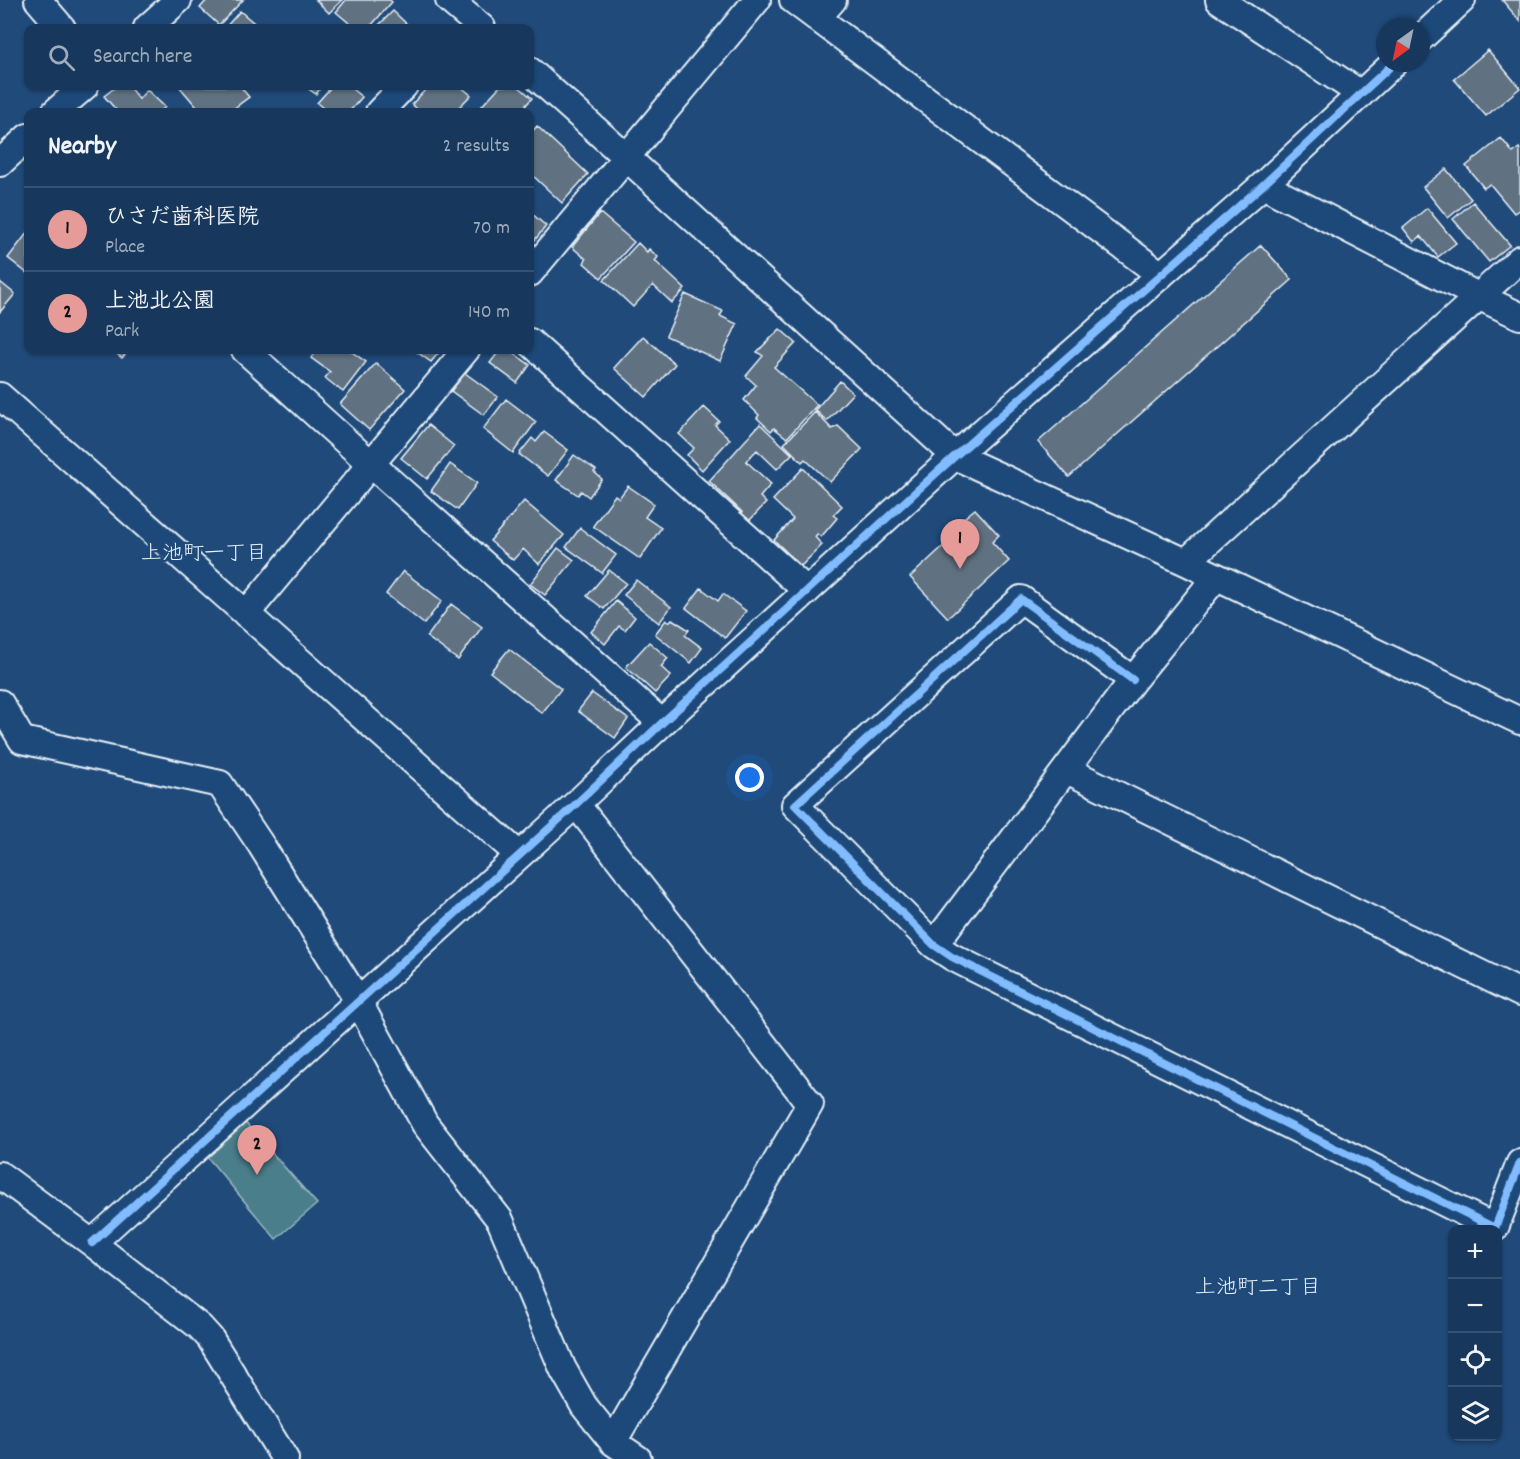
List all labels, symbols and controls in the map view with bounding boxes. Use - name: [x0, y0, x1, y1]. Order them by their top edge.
- north arrow: [1376, 18, 1430, 72]
- search box: [24, 24, 534, 90]
- icon: search: [45, 41, 78, 74]
- text: Search here: [93, 42, 192, 73]
- text: Nearby: [48, 129, 116, 166]
- text: 2 results: [443, 133, 510, 161]
- text: ひさだ歯科医院: [105, 203, 259, 234]
- text: 1: [65, 215, 70, 243]
- text: 70 m: [473, 215, 510, 243]
- text: Place: [105, 234, 145, 262]
- text: 上池北公園: [105, 287, 215, 318]
- text: 2: [63, 299, 72, 327]
- text: 140 m: [468, 299, 510, 327]
- text: Park: [105, 318, 139, 346]
- pin: 1: [940, 520, 980, 569]
- district label: 上池町一丁目: [141, 540, 267, 570]
- your location: [735, 763, 764, 792]
- pin: 2: [238, 1126, 276, 1175]
- map controls: [1448, 1225, 1502, 1441]
- button: +: [1448, 1225, 1502, 1279]
- district label: 上池町二丁目: [1195, 1274, 1321, 1304]
- button: −: [1448, 1279, 1502, 1333]
- button: locate: [1448, 1333, 1502, 1387]
- button: layers: [1448, 1387, 1502, 1441]

